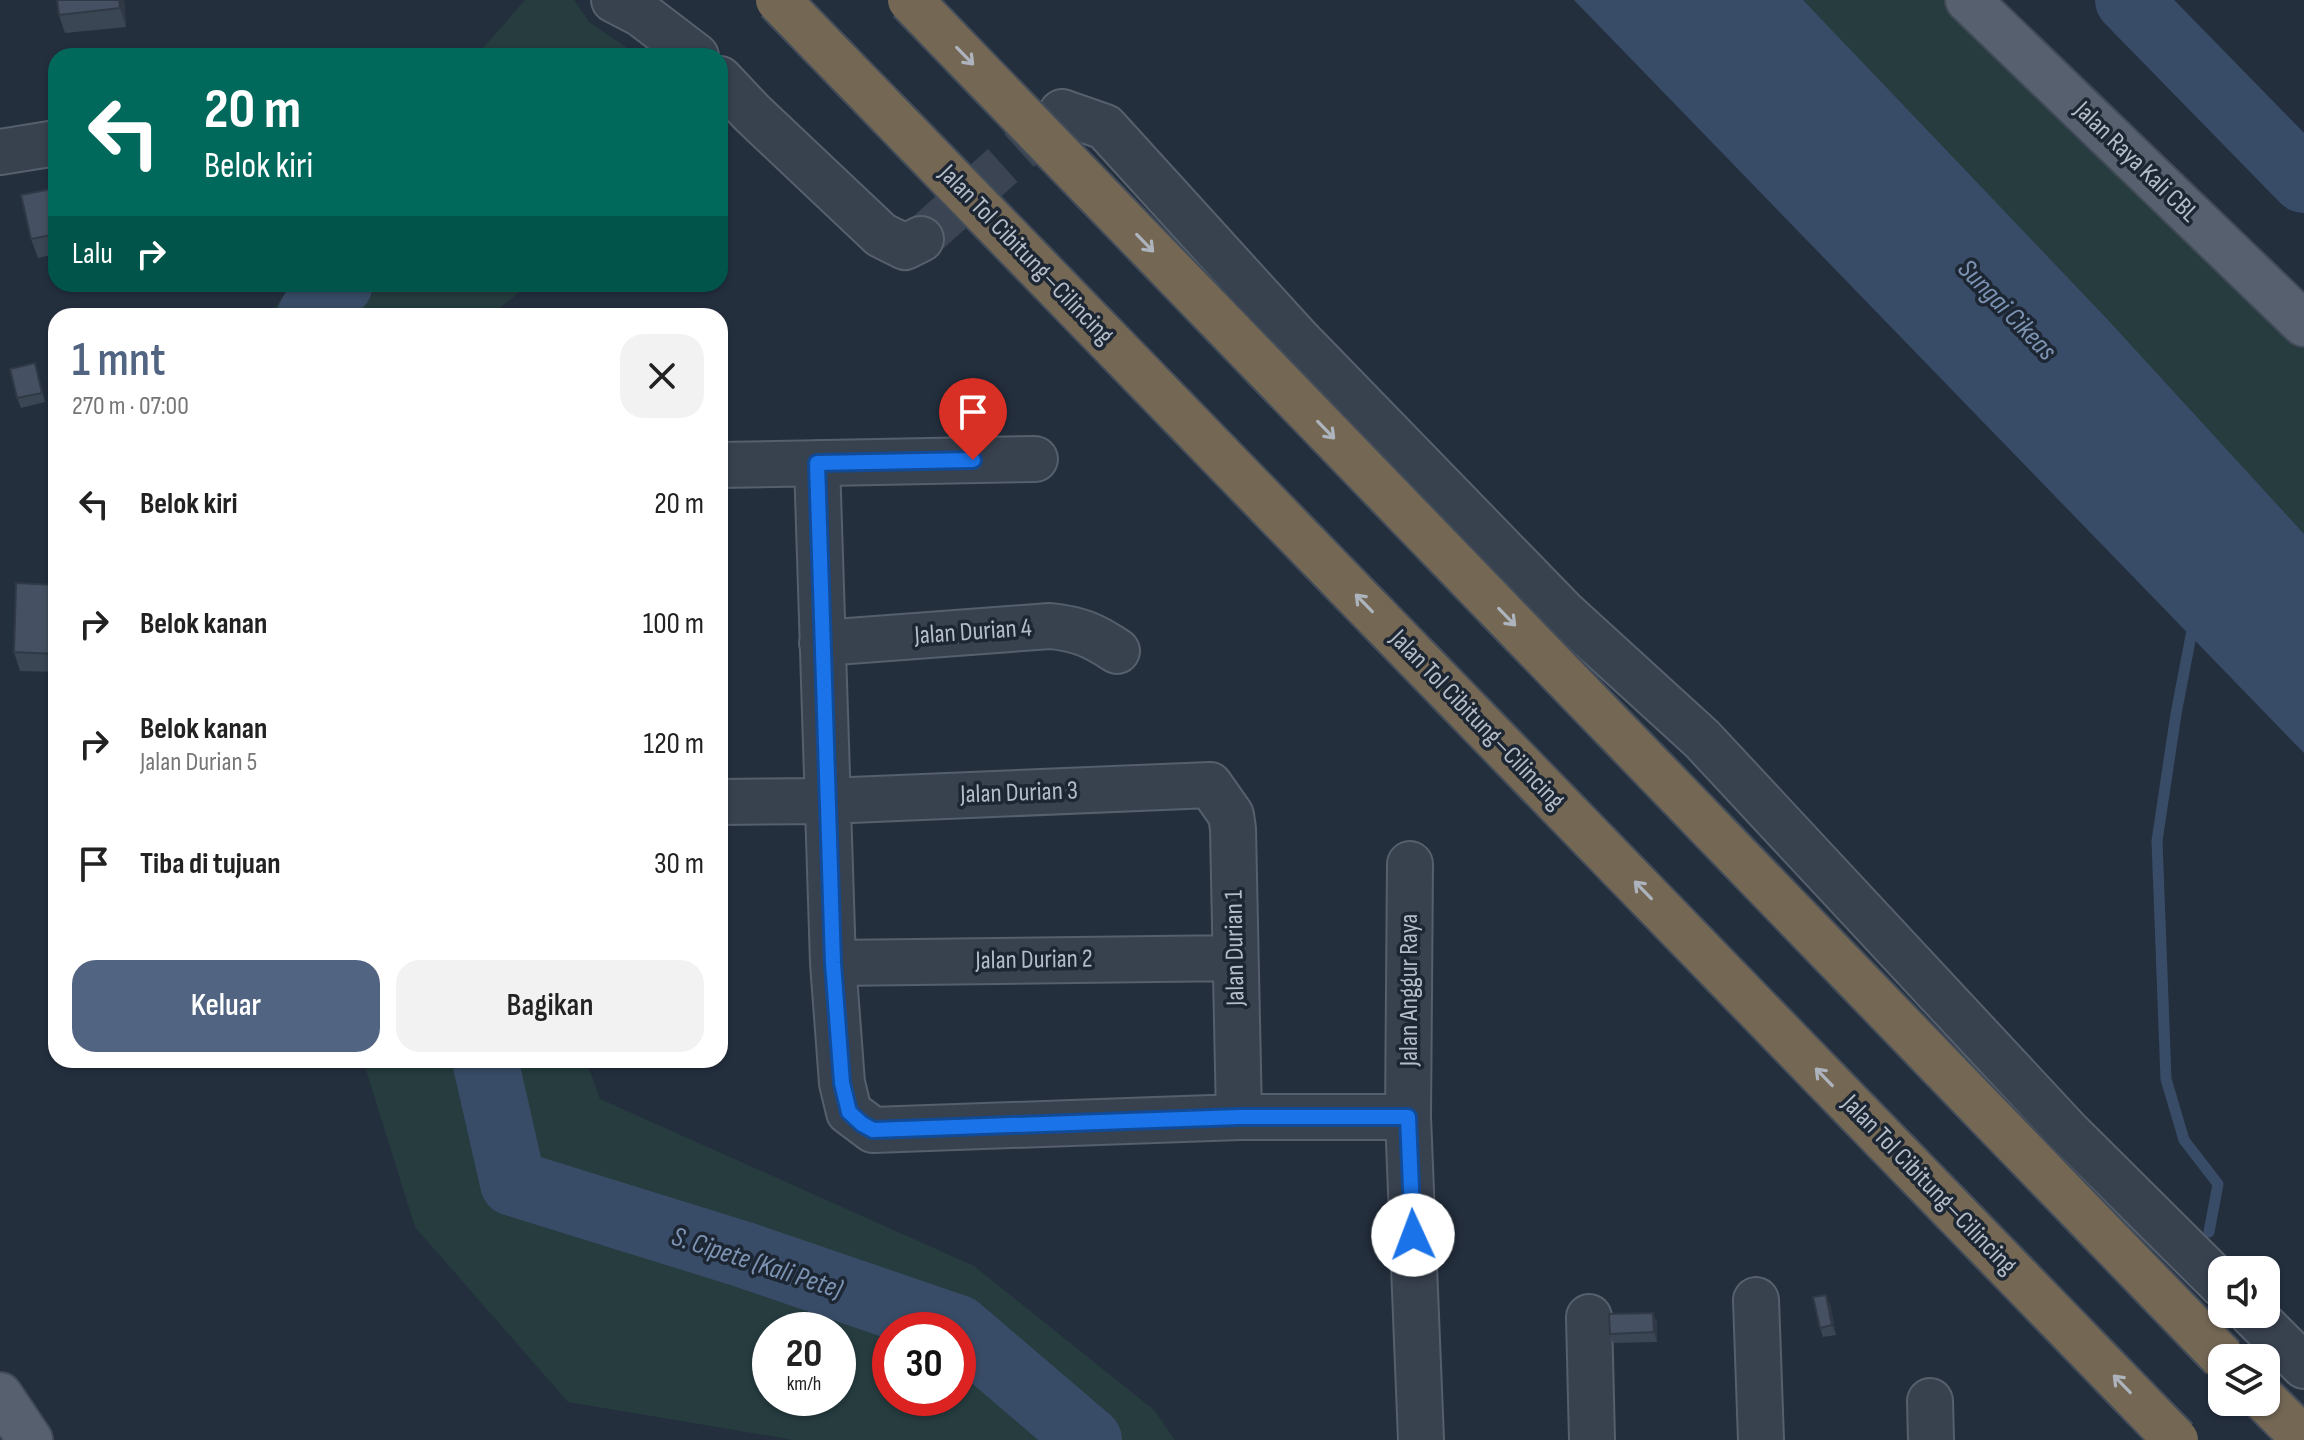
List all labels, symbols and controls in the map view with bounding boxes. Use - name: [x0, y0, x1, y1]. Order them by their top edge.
- one-way arrow: [955, 46, 974, 66]
- text: 20 m: [204, 77, 301, 144]
- icon: left: [72, 80, 176, 184]
- street label: Jalan Raya Kali CBL: [2067, 94, 2205, 229]
- text: Belok kiri: [204, 145, 313, 188]
- street label: Jalan Tol Cibitung–Cilincing: [931, 158, 1120, 351]
- icon: right: [129, 232, 173, 276]
- one-way arrow: [1136, 233, 1155, 253]
- text: Lalu: [72, 236, 113, 272]
- water label: Sungai Cikeas: [1951, 253, 2063, 367]
- text: 1 mnt: [72, 332, 166, 389]
- button: close: [620, 334, 704, 418]
- pin: [939, 378, 1007, 460]
- icon: arrive: [951, 390, 995, 434]
- text: 270 m · 07:00: [72, 391, 189, 422]
- one-way arrow: [1317, 420, 1336, 440]
- icon: left: [72, 482, 116, 526]
- text: Belok kiri: [140, 486, 238, 522]
- text: 20 m: [654, 486, 704, 522]
- one-way arrow: [1355, 594, 1374, 613]
- icon: right: [72, 602, 116, 646]
- text: Belok kanan: [140, 606, 267, 642]
- text: 100 m: [643, 606, 704, 642]
- one-way arrow: [1497, 607, 1516, 626]
- street label: Jalan Durian 4: [912, 612, 1033, 652]
- street label: Jalan Tol Cibitung–Cilincing: [1382, 623, 1571, 816]
- text: Belok kanan: [140, 711, 267, 747]
- icon: right: [72, 722, 116, 766]
- text: 120 m: [643, 726, 704, 762]
- text: Jalan Durian 5: [140, 747, 257, 778]
- street label: Jalan Durian 3: [959, 775, 1078, 811]
- icon: arrive: [72, 842, 116, 886]
- text: Tiba di tujuan: [140, 846, 281, 882]
- text: 30 m: [654, 846, 704, 882]
- one-way arrow: [1633, 880, 1652, 900]
- street label: Jalan Durian 1: [1218, 890, 1252, 1007]
- street label: Jalan Anggur Raya: [1394, 914, 1425, 1067]
- street label: Jalan Durian 2: [974, 943, 1093, 977]
- button: Keluar: [72, 960, 380, 1052]
- button: Bagikan: [396, 960, 704, 1052]
- one-way arrow: [1815, 1068, 1834, 1087]
- street label: Jalan Tol Cibitung–Cilincing: [1834, 1088, 2023, 1281]
- position arrow: [1371, 1193, 1455, 1277]
- water label: S. Cipete (Kali Pete): [667, 1220, 847, 1306]
- map controls: [2208, 1256, 2280, 1416]
- button: sound: [2208, 1256, 2280, 1328]
- speed limit sign: 30: [872, 1312, 976, 1416]
- text: 20: [786, 1330, 822, 1378]
- button: layers: [2208, 1344, 2280, 1416]
- text: km/h: [787, 1372, 821, 1396]
- one-way arrow: [2113, 1375, 2132, 1394]

